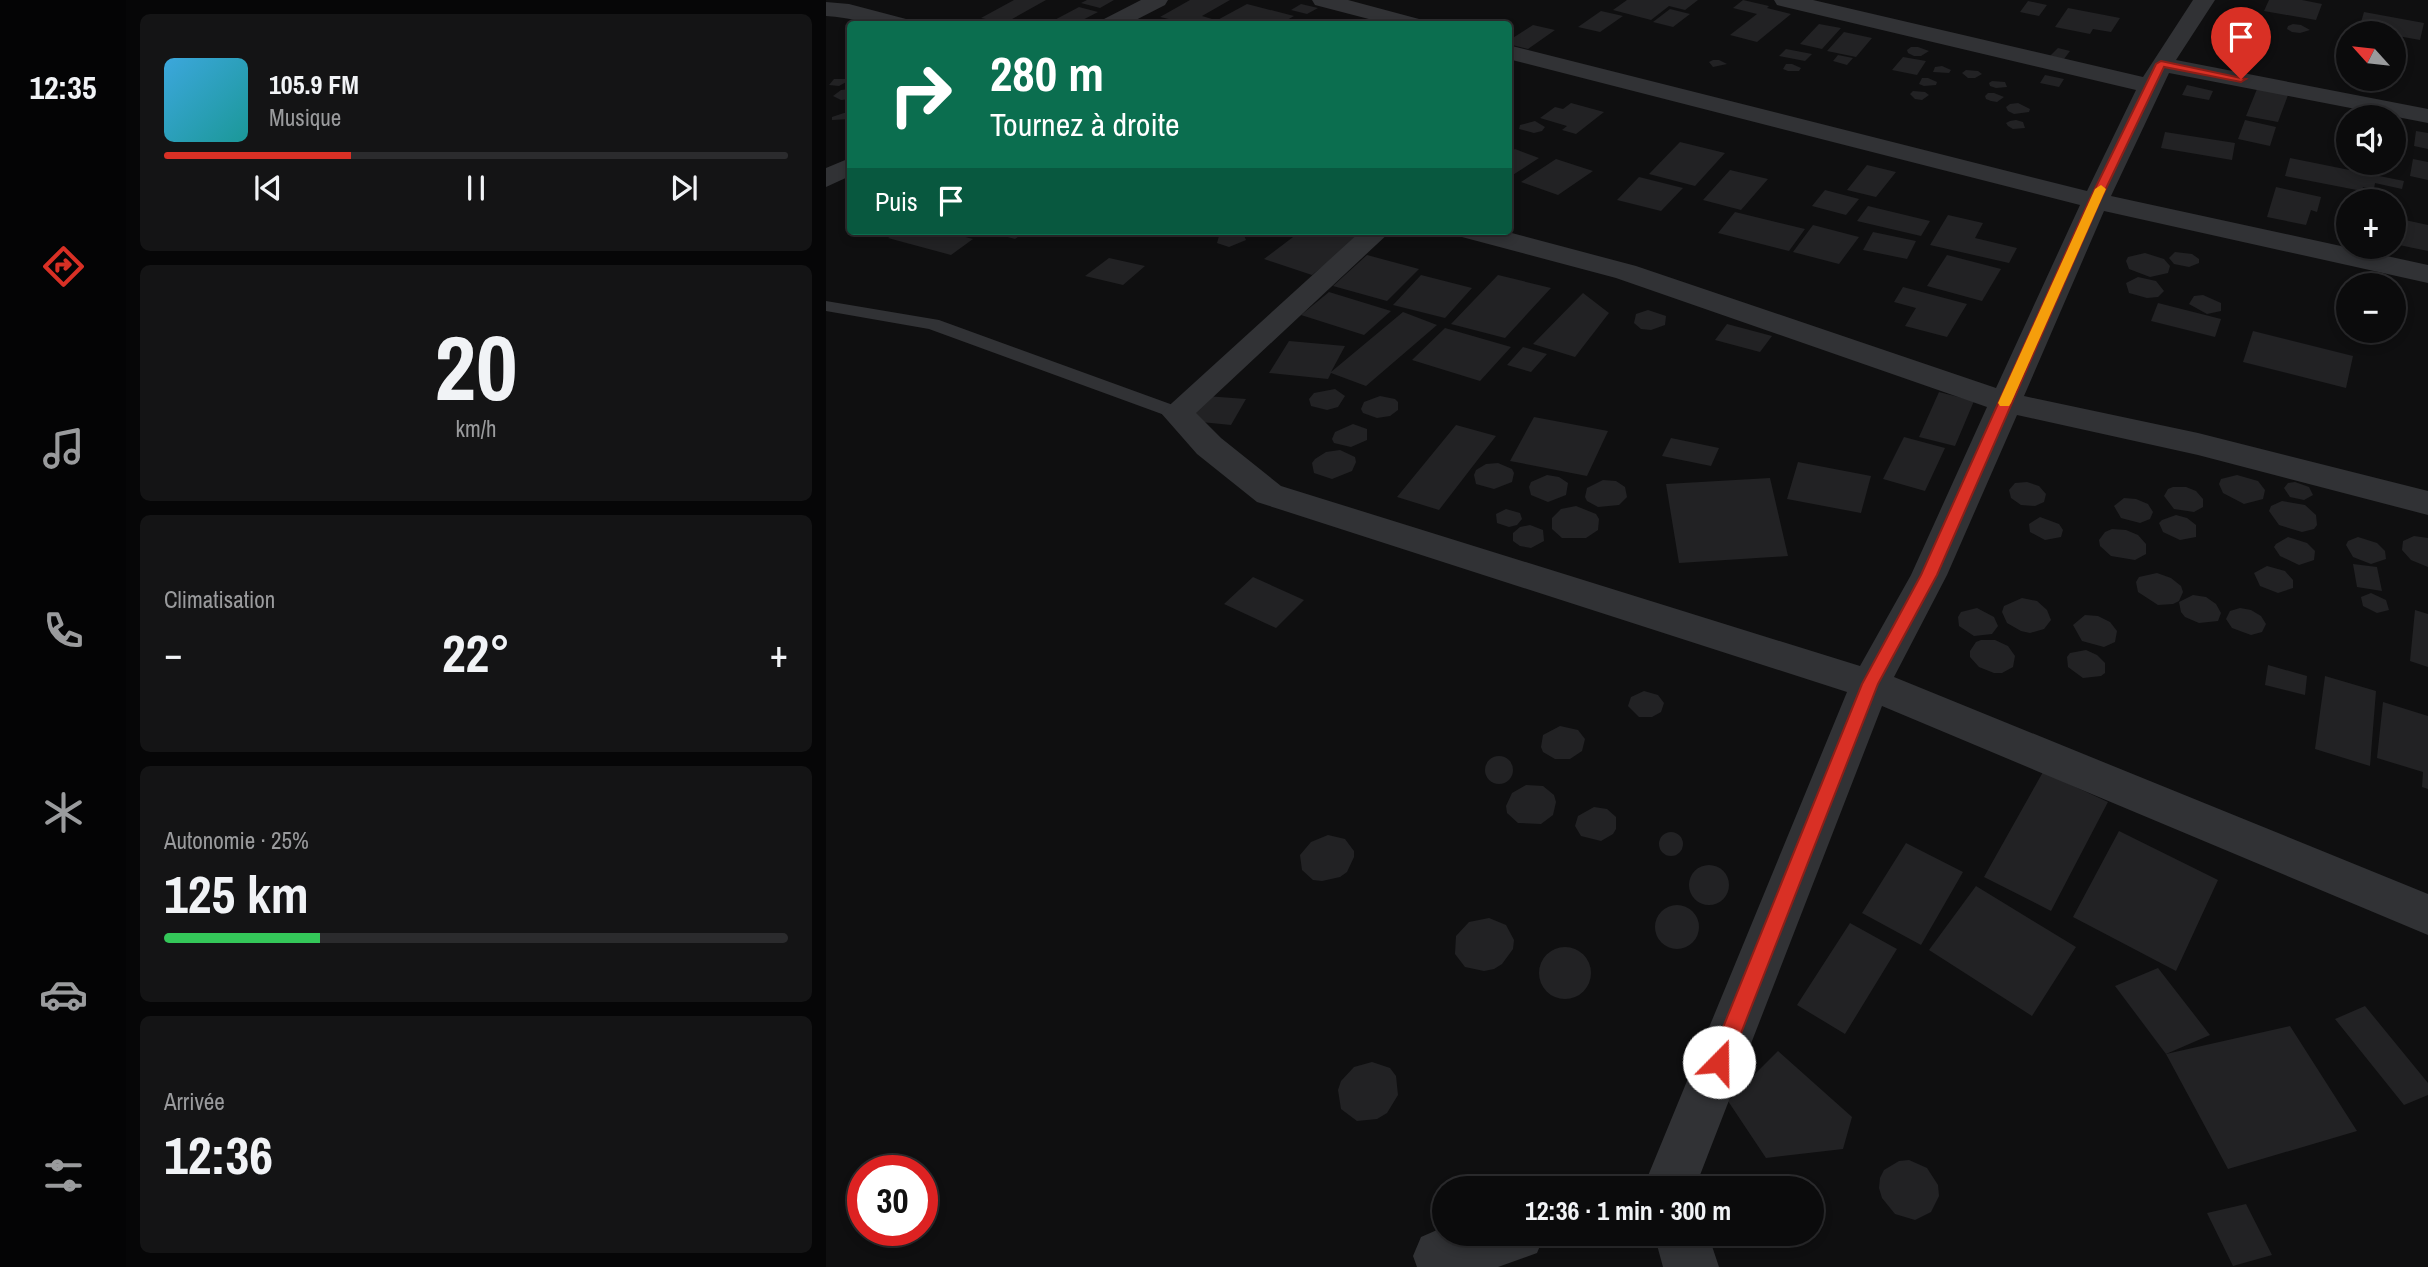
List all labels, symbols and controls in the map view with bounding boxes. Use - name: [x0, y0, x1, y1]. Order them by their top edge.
- pin: [2211, 7, 2271, 79]
- icon: arrive: [2222, 18, 2260, 56]
- north arrow: [2336, 21, 2406, 91]
- map controls: [2336, 21, 2406, 343]
- text: 280 m: [990, 40, 1104, 106]
- icon: right: [875, 49, 966, 140]
- text: 12:35: [29, 66, 97, 109]
- text: 105.9 FM: [269, 67, 359, 102]
- text: Musique: [269, 102, 341, 133]
- text: Tournez à droite: [990, 103, 1180, 146]
- button: sound: [2336, 105, 2406, 175]
- icon: previous: [249, 169, 287, 207]
- icon: pause: [457, 169, 495, 207]
- icon: next: [665, 169, 703, 207]
- icon: arrive: [932, 182, 970, 220]
- text: Puis: [875, 184, 918, 219]
- button: +: [2336, 189, 2406, 259]
- icon: directions: [39, 242, 88, 291]
- button: −: [2336, 273, 2406, 343]
- text: 20: [435, 306, 518, 428]
- text: km/h: [456, 413, 496, 444]
- icon: music: [39, 424, 88, 473]
- text: Climatisation: [164, 584, 275, 615]
- icon: phone: [39, 606, 88, 655]
- text: 22°: [442, 618, 510, 688]
- text: −: [164, 628, 182, 679]
- text: +: [770, 628, 788, 679]
- icon: climate: [39, 788, 88, 837]
- text: Autonomie · 25%: [164, 825, 309, 856]
- text: 125 km: [164, 859, 309, 929]
- icon: car: [39, 970, 88, 1019]
- position arrow: [1682, 1025, 1756, 1099]
- text: Arrivée: [164, 1086, 225, 1117]
- text: 12:36: [164, 1120, 273, 1190]
- icon: filters: [39, 1151, 88, 1200]
- speed limit sign: 30: [847, 1155, 938, 1246]
- text: 12:36 · 1 min · 300 m: [1525, 1193, 1731, 1228]

